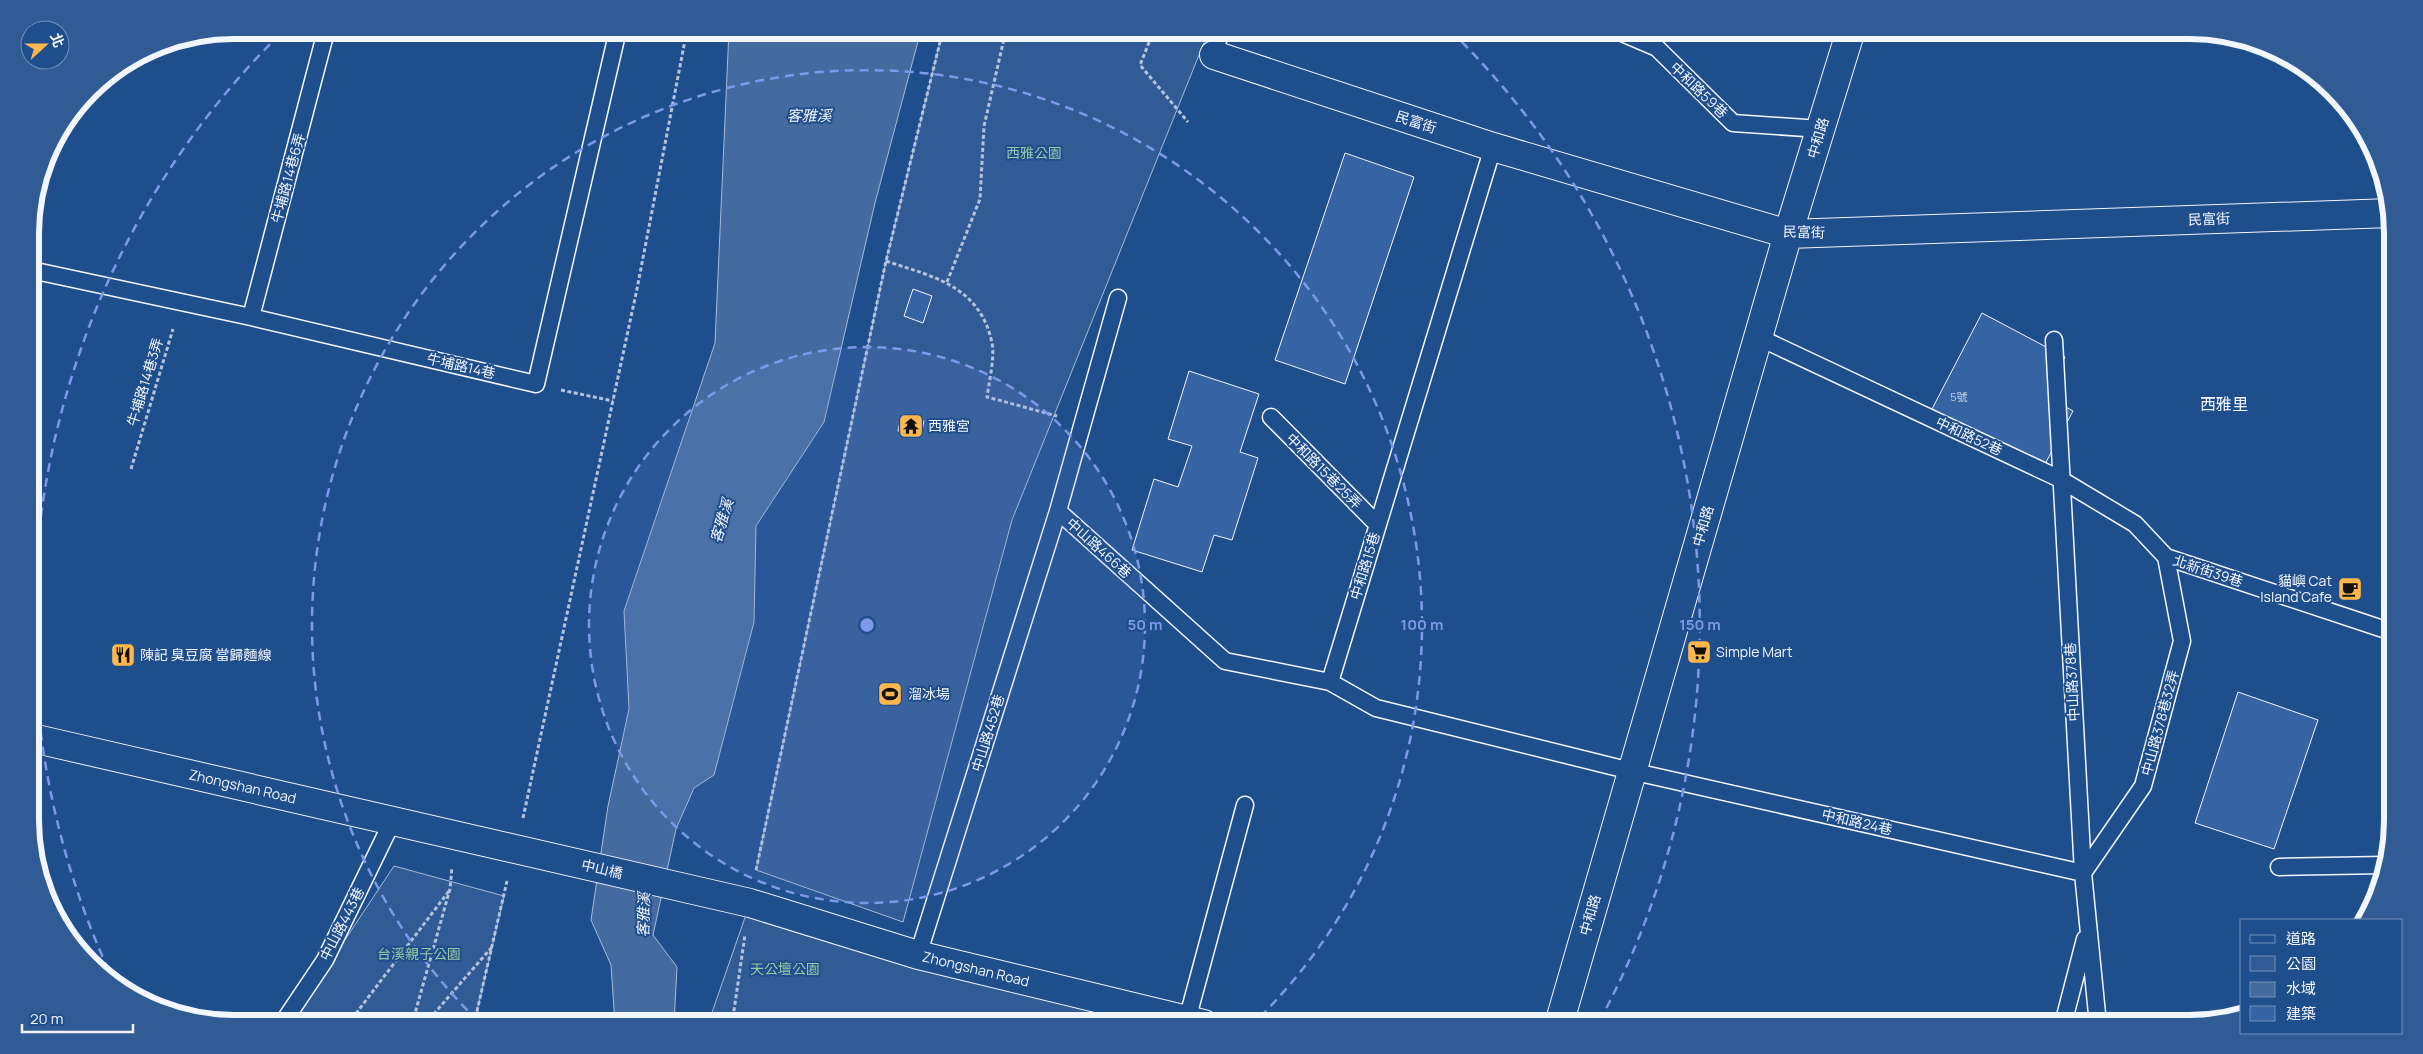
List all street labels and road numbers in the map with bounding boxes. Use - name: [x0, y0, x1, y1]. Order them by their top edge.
- street label: 中和路59巷: [1667, 58, 1732, 122]
- street label: 民富街: [1393, 106, 1439, 137]
- street label: 中和路: [1802, 115, 1833, 161]
- street label: 牛埔路14巷6弄: [266, 131, 309, 225]
- street label: 民富街: [2188, 208, 2230, 229]
- street label: 民富街: [1783, 221, 1825, 242]
- street label: 牛埔路14巷3弄: [122, 335, 167, 428]
- street label: 牛埔路14巷: [425, 348, 497, 383]
- street label: 中和路52巷: [1933, 412, 2006, 459]
- street label: 中和路15巷25弄: [1282, 429, 1366, 513]
- street label: 中和路: [1688, 503, 1717, 549]
- street label: 中山路466巷: [1063, 513, 1136, 582]
- street label: 中和路15巷: [1345, 530, 1384, 602]
- street label: 北新街39巷: [2171, 550, 2246, 591]
- street label: 中山路378巷: [2060, 642, 2083, 722]
- street label: 中山路378巷32弄: [2136, 668, 2183, 778]
- street label: 中山路452巷: [967, 692, 1008, 774]
- street label: Zhongshan Road: [187, 764, 298, 807]
- street label: 中和路24巷: [1820, 804, 1894, 839]
- street label: 中山橋: [580, 855, 625, 882]
- street label: 中山路443巷: [315, 884, 368, 964]
- street label: 中和路: [1575, 892, 1604, 938]
- street label: Zhongshan Road: [920, 946, 1031, 991]

